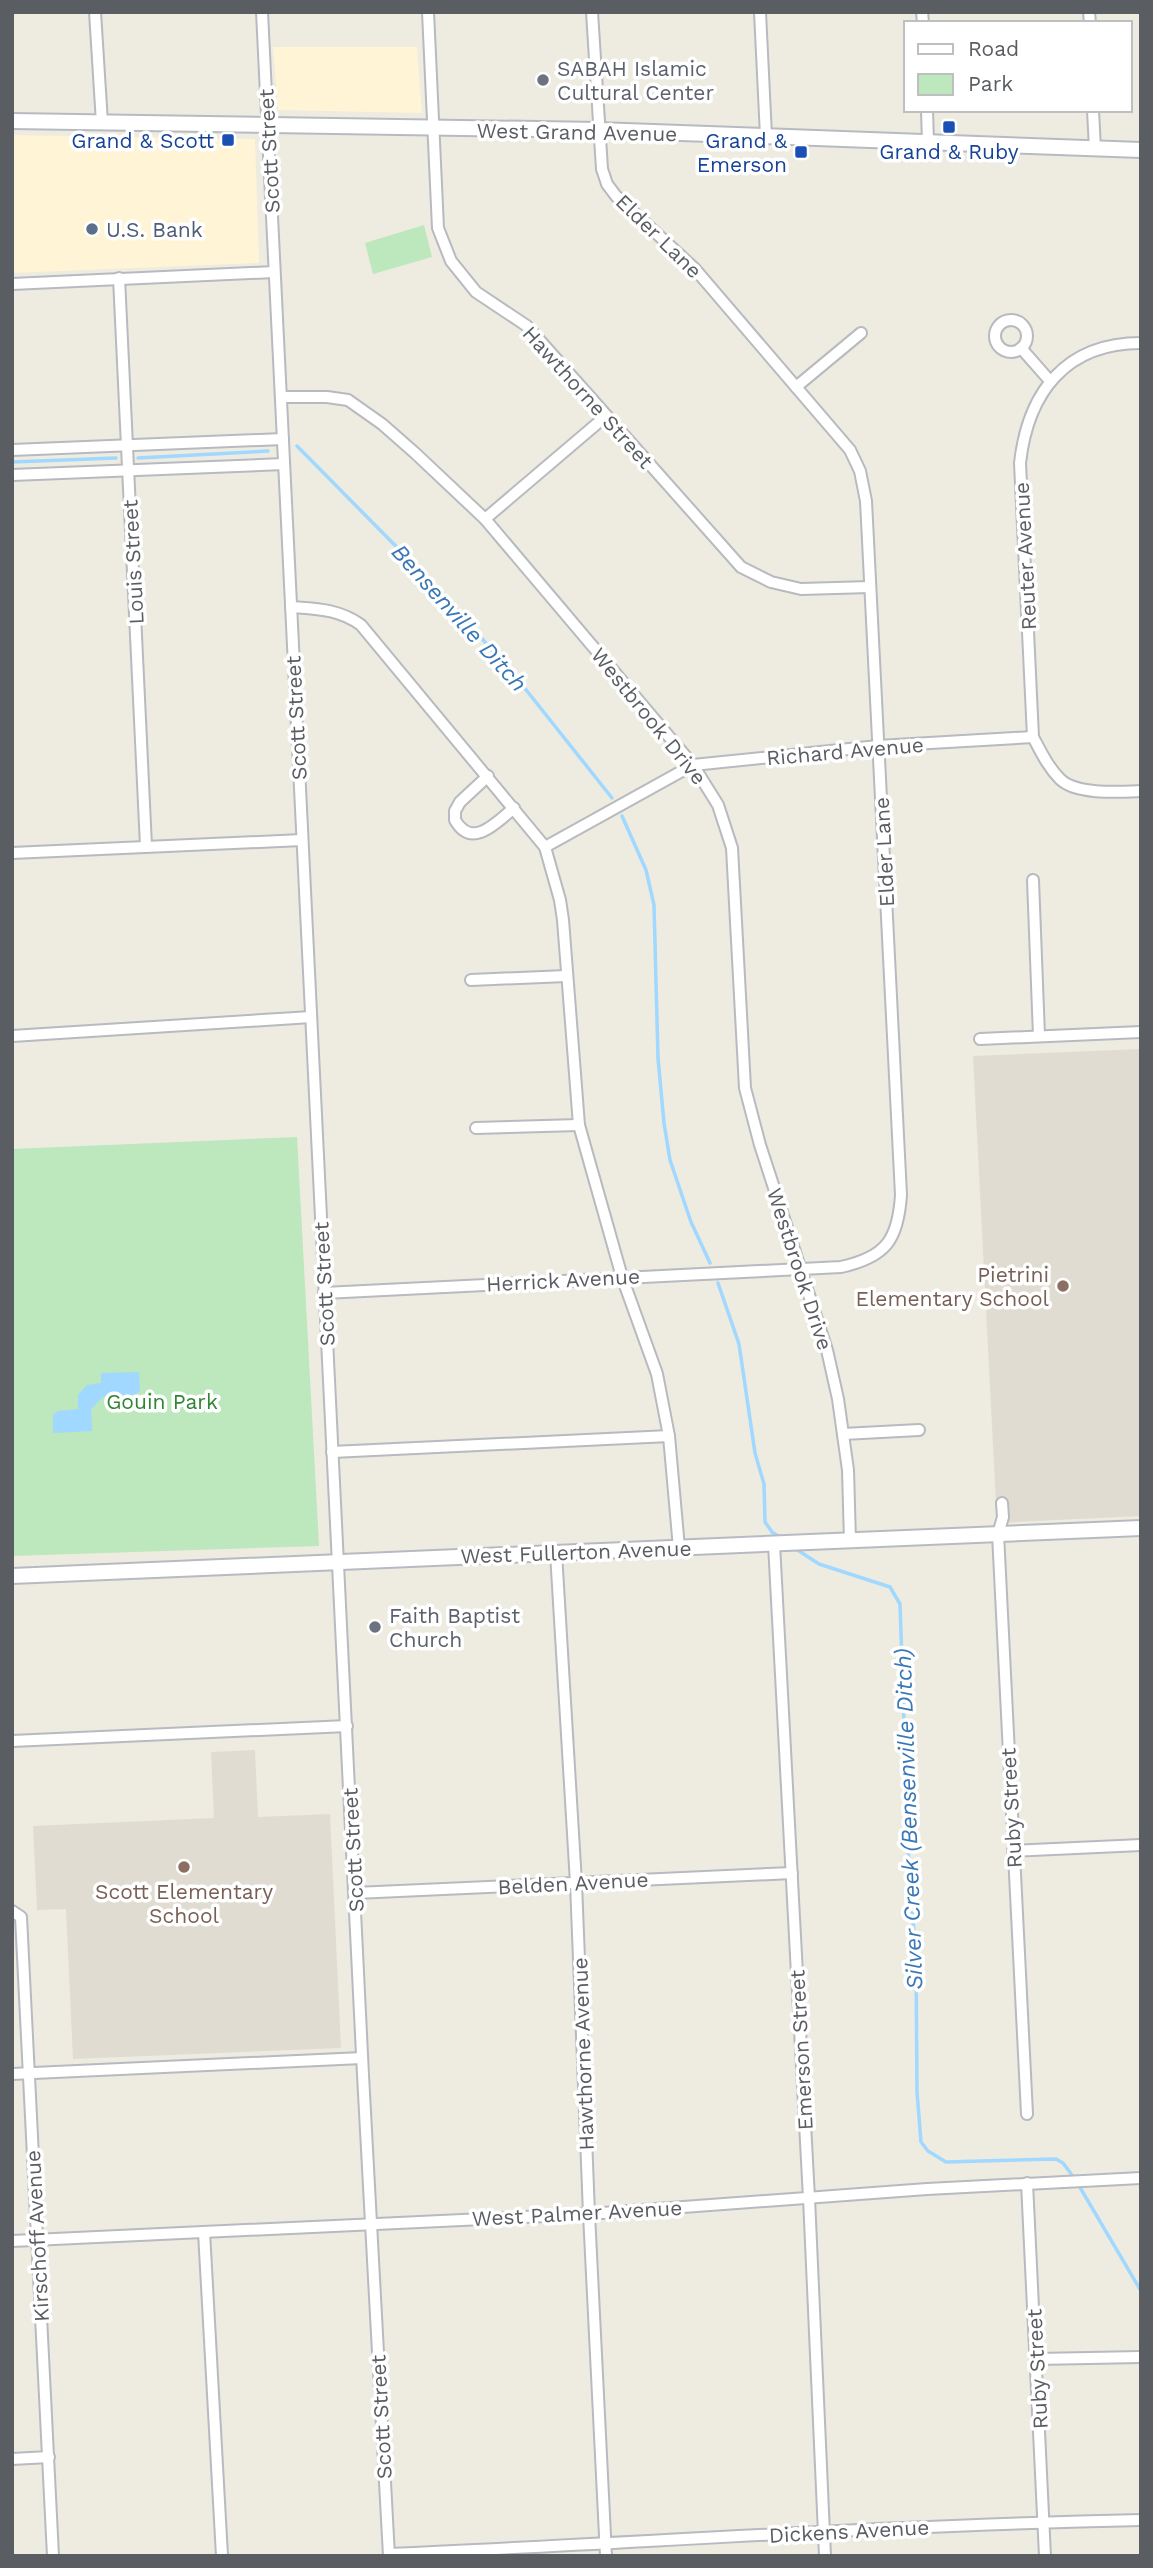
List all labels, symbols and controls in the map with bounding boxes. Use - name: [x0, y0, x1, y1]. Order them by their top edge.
- legend: [904, 21, 1132, 112]
- text: Road: [968, 36, 1019, 61]
- place label: SABAH Islamic Cultural Center: [557, 56, 714, 105]
- text: Park: [968, 71, 1013, 96]
- marker: SABAH Islamic Cultural Center: [535, 72, 551, 88]
- street label: Scott Street: [253, 88, 285, 214]
- street label: West Grand Avenue: [476, 118, 678, 146]
- marker: Grand & Ruby: [941, 119, 957, 135]
- place label: Grand & Scott: [71, 128, 214, 153]
- place label: Grand & Emerson: [697, 128, 788, 177]
- marker: Grand & Scott: [220, 132, 236, 148]
- place label: Grand & Ruby: [879, 139, 1019, 164]
- marker: Grand & Emerson: [793, 144, 809, 160]
- street label: Elder Lane: [611, 189, 707, 283]
- place label: U.S. Bank: [106, 217, 203, 242]
- marker: U.S. Bank: [84, 221, 100, 237]
- street label: Hawthorne Street: [518, 321, 659, 473]
- street label: Reuter Avenue: [1009, 481, 1041, 631]
- street label: Louis Street: [117, 499, 149, 625]
- water label: Bensenville Ditch: [386, 539, 532, 697]
- street label: Westbrook Drive: [586, 643, 712, 789]
- street label: Scott Street: [280, 655, 312, 781]
- street label: Richard Avenue: [765, 732, 925, 770]
- street label: Elder Lane: [869, 796, 899, 908]
- street label: Westbrook Drive: [762, 1185, 838, 1353]
- street label: Scott Street: [308, 1221, 340, 1347]
- place label: Pietrini Elementary School: [856, 1262, 1050, 1311]
- street label: Herrick Avenue: [486, 1263, 640, 1297]
- marker: Pietrini Elementary School: [1055, 1278, 1071, 1294]
- park label: Gouin Park: [106, 1389, 218, 1414]
- street label: West Fullerton Avenue: [460, 1535, 692, 1569]
- place label: Faith Baptist Church: [389, 1603, 520, 1652]
- marker: Faith Baptist Church: [367, 1619, 383, 1635]
- water label: Silver Creek (Bensenville Ditch): [890, 1648, 928, 1990]
- street label: Ruby Street: [995, 1747, 1027, 1869]
- street label: Scott Street: [337, 1787, 369, 1913]
- marker: Scott Elementary School: [176, 1859, 192, 1875]
- street label: Belden Avenue: [497, 1867, 649, 1899]
- place label: Scott Elementary School: [95, 1879, 273, 1928]
- street label: Hawthorne Avenue: [567, 1957, 599, 2151]
- street label: Emerson Street: [784, 1969, 818, 2131]
- street label: Kirschoff Avenue: [20, 2149, 54, 2323]
- street label: West Palmer Avenue: [471, 2195, 683, 2231]
- street label: Ruby Street: [1021, 2308, 1053, 2430]
- street label: Scott Street: [365, 2354, 397, 2480]
- street label: Dickens Avenue: [768, 2514, 930, 2548]

